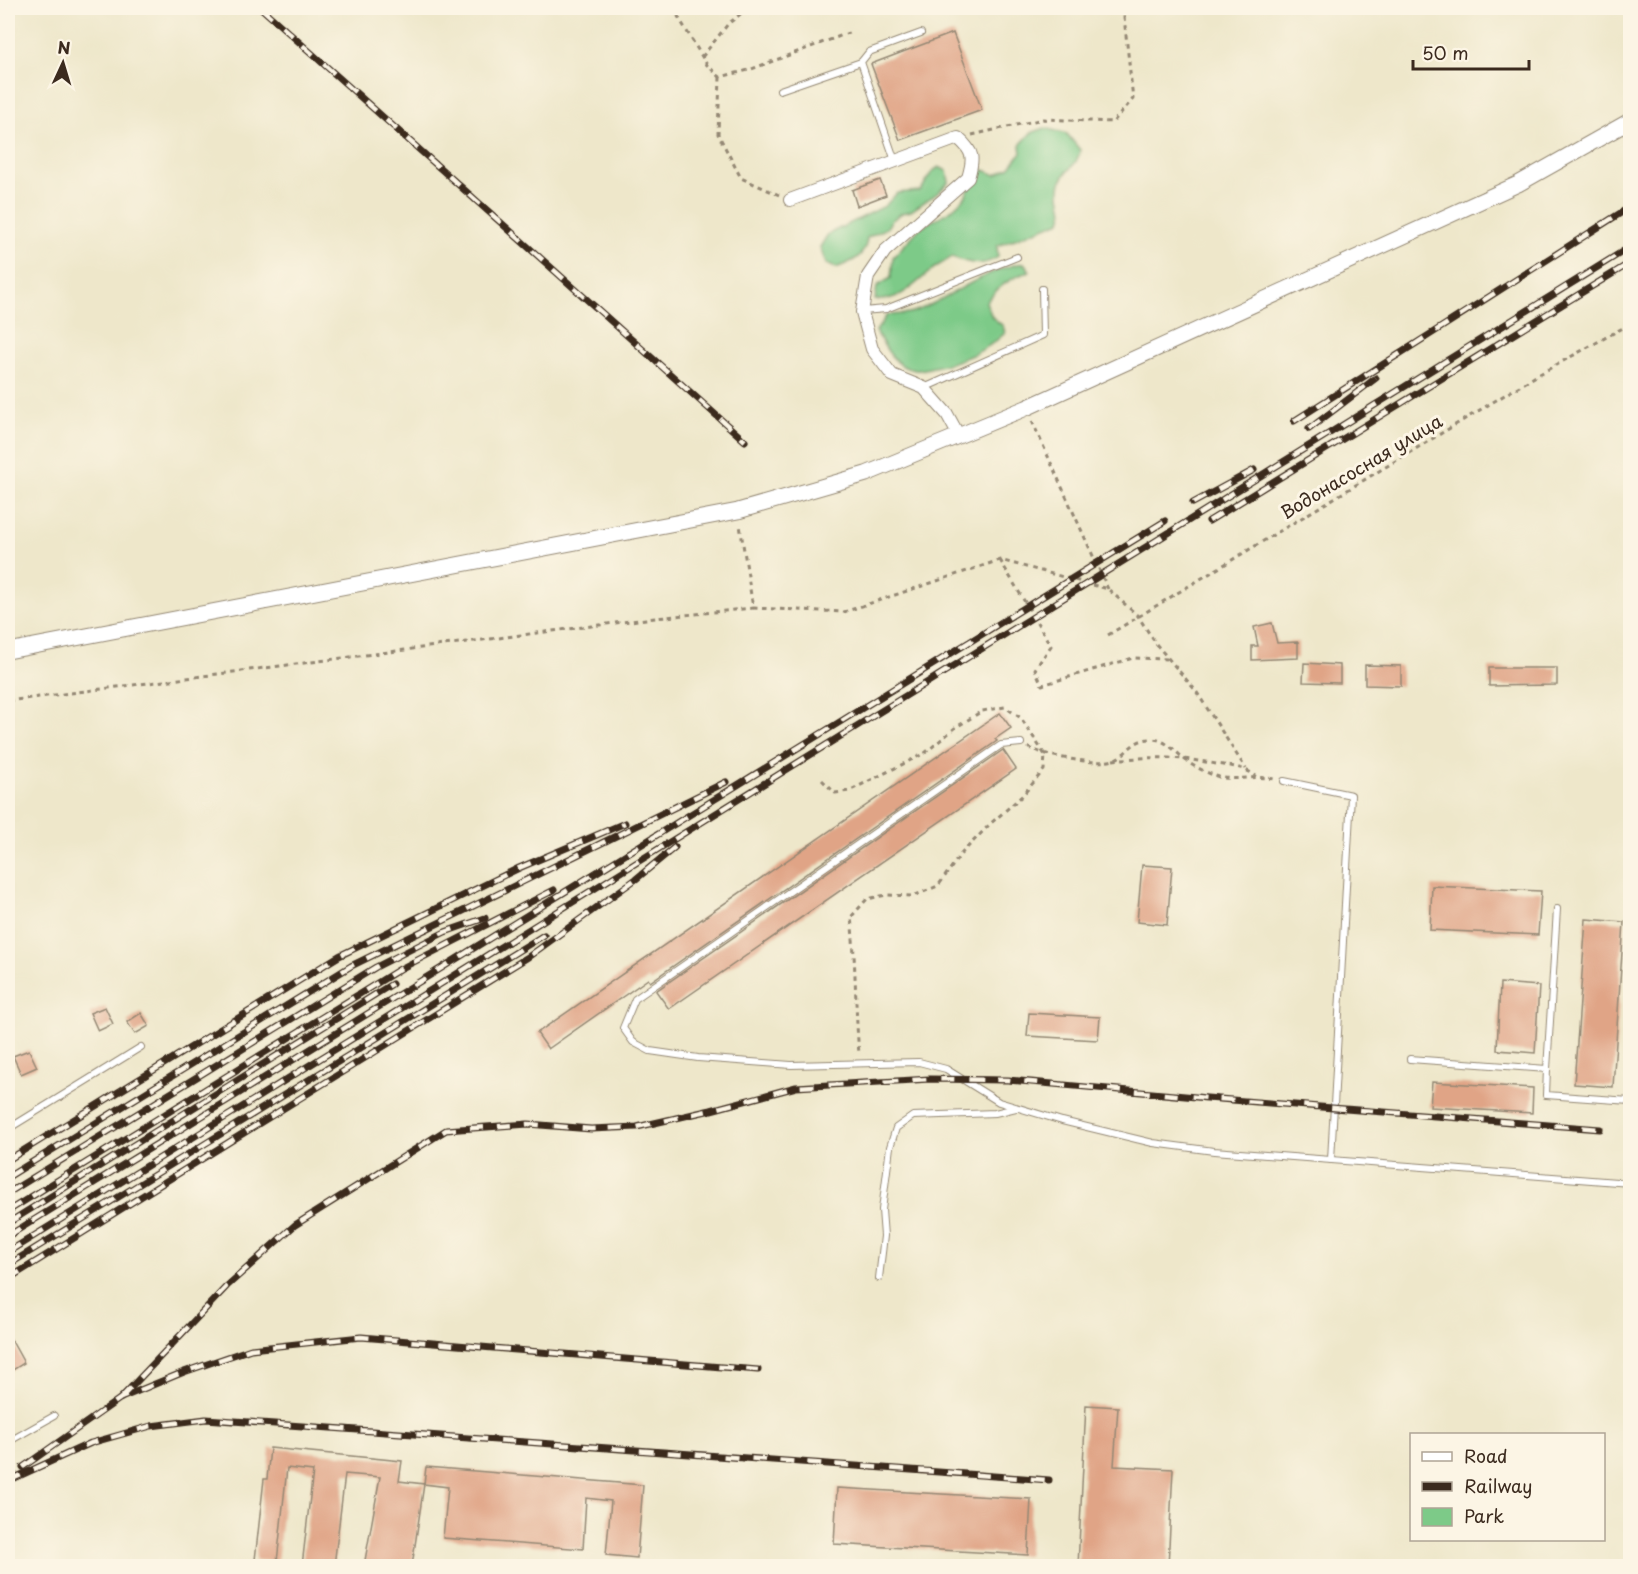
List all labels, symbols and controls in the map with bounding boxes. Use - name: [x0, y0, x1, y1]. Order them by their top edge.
- north arrow: [33, 33, 93, 93]
- scale bar: [1413, 33, 1528, 71]
- text: N: [57, 35, 71, 59]
- text: 50 m: [1422, 39, 1469, 66]
- street label: Водонасосная улица: [1275, 407, 1448, 525]
- legend: [1410, 1433, 1605, 1541]
- text: Road: [1464, 1442, 1508, 1469]
- text: Railway: [1464, 1472, 1532, 1499]
- text: Park: [1464, 1502, 1504, 1529]

